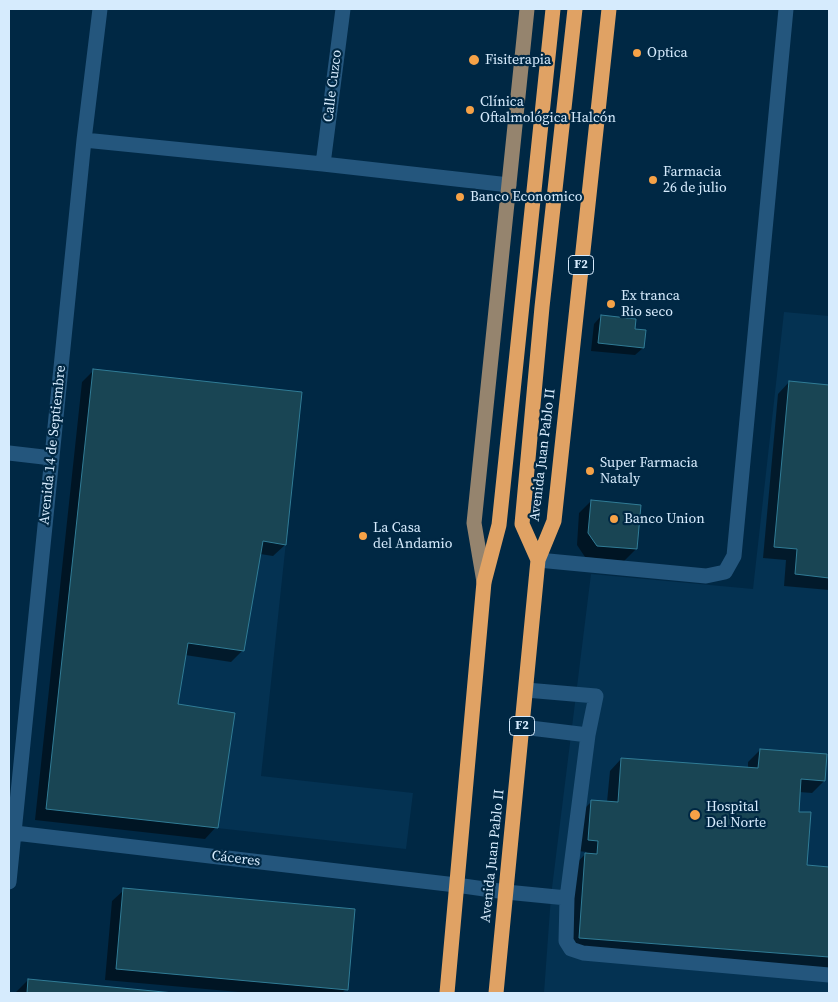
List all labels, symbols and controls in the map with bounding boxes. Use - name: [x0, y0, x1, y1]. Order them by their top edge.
- place label: Optica: [647, 45, 688, 61]
- marker: Optica: [631, 47, 643, 59]
- street label: Calle Cuzco: [320, 49, 346, 123]
- place label: Fisiterapia: [485, 52, 551, 68]
- marker: Fisiterapia: [467, 53, 481, 67]
- place label: Clínica Oftalmológica Halcón: [480, 94, 616, 126]
- marker: Clínica Oftalmológica Halcón: [464, 104, 476, 116]
- place label: Farmacia 26 de julio: [663, 164, 727, 196]
- marker: Farmacia 26 de julio: [647, 174, 659, 186]
- place label: Banco Economico: [470, 189, 583, 205]
- marker: Banco Economico: [454, 191, 466, 203]
- road number: F2: [568, 256, 594, 274]
- place label: Ex tranca Rio seco: [621, 288, 680, 321]
- marker: Ex tranca Rio seco: [605, 298, 617, 310]
- street label: Avenida 14 de Septiembre: [36, 364, 70, 526]
- street label: Avenida Juan Pablo II: [527, 388, 559, 522]
- place label: Super Farmacia Nataly: [600, 455, 698, 488]
- marker: Super Farmacia Nataly: [584, 465, 596, 477]
- place label: Banco Union: [624, 511, 705, 527]
- marker: Banco Union: [608, 513, 620, 525]
- place label: La Casa del Andamio: [373, 520, 452, 552]
- marker: La Casa del Andamio: [357, 530, 369, 542]
- road number: F2: [510, 716, 534, 736]
- street label: Avenida Juan Pablo II: [478, 789, 508, 923]
- place label: Hospital Del Norte: [706, 799, 766, 832]
- marker: Hospital Del Norte: [688, 808, 702, 822]
- street label: Cáceres: [211, 848, 261, 870]

